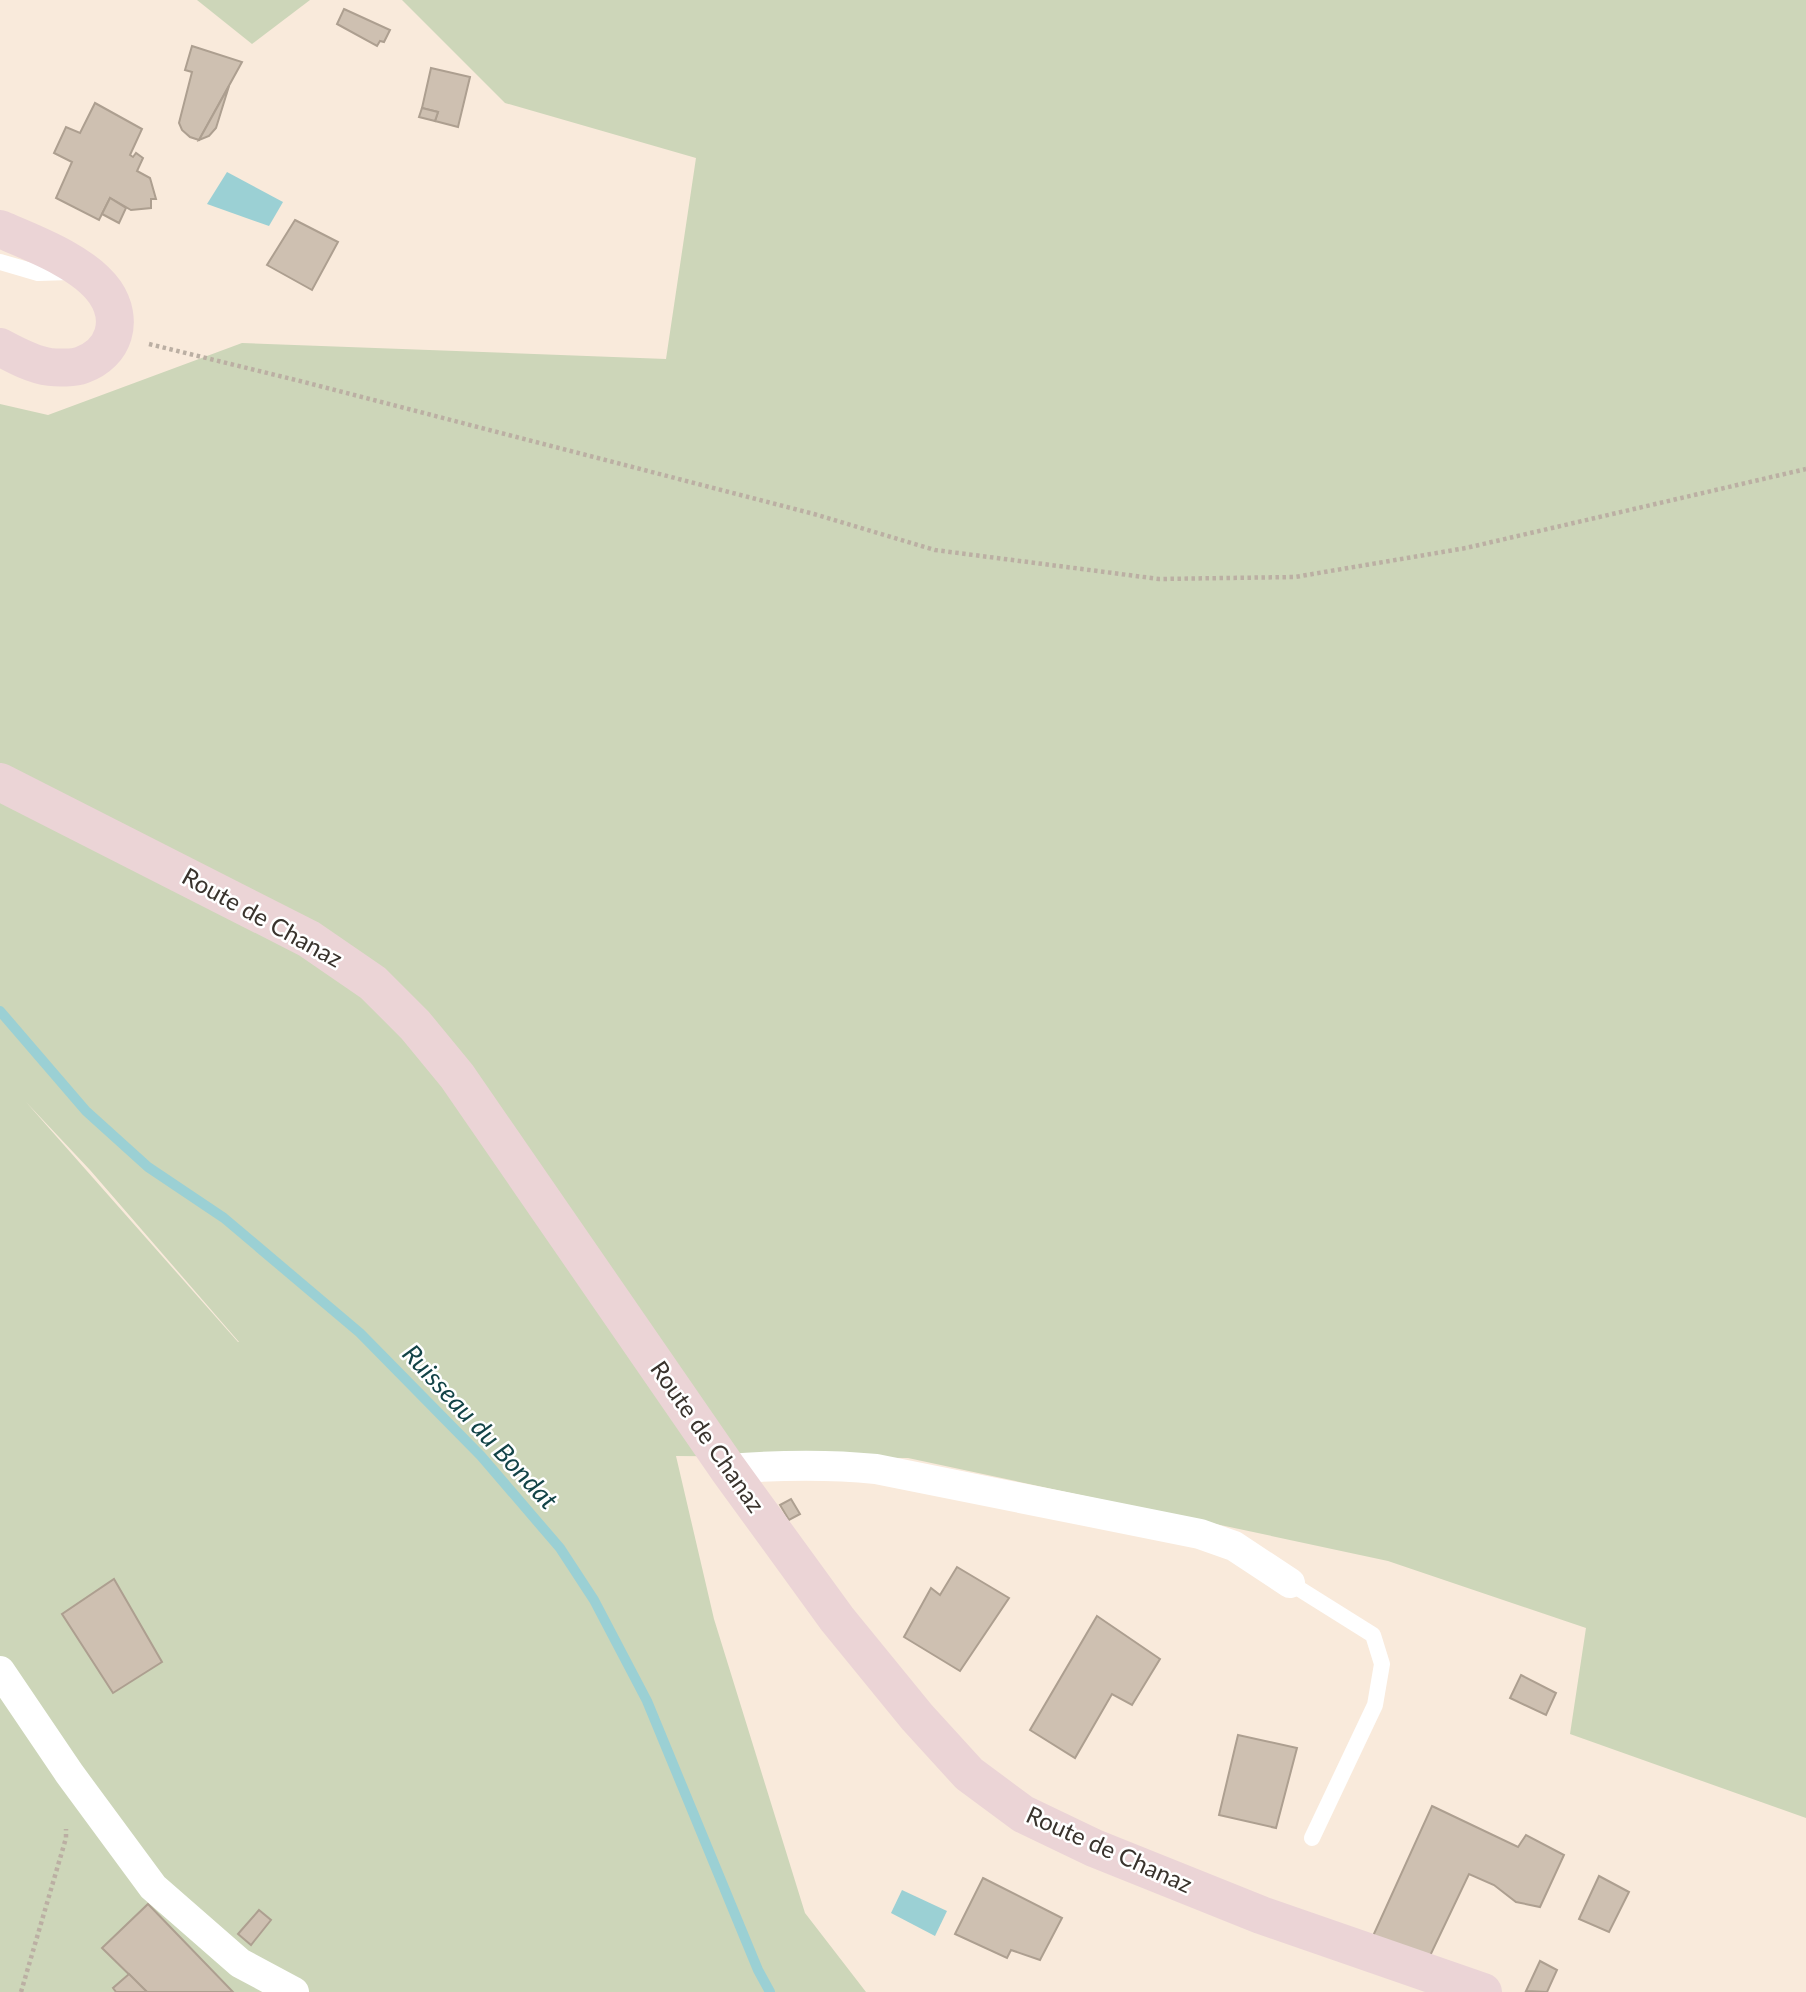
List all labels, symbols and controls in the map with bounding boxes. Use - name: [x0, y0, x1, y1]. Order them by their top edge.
- street label: Route de Chanaz: [178, 861, 348, 973]
- water label: Ruisseau du Bondat: [396, 1337, 565, 1515]
- street label: Route de Chanaz: [645, 1355, 771, 1518]
- street label: Route de Chanaz: [1022, 1799, 1197, 1898]

